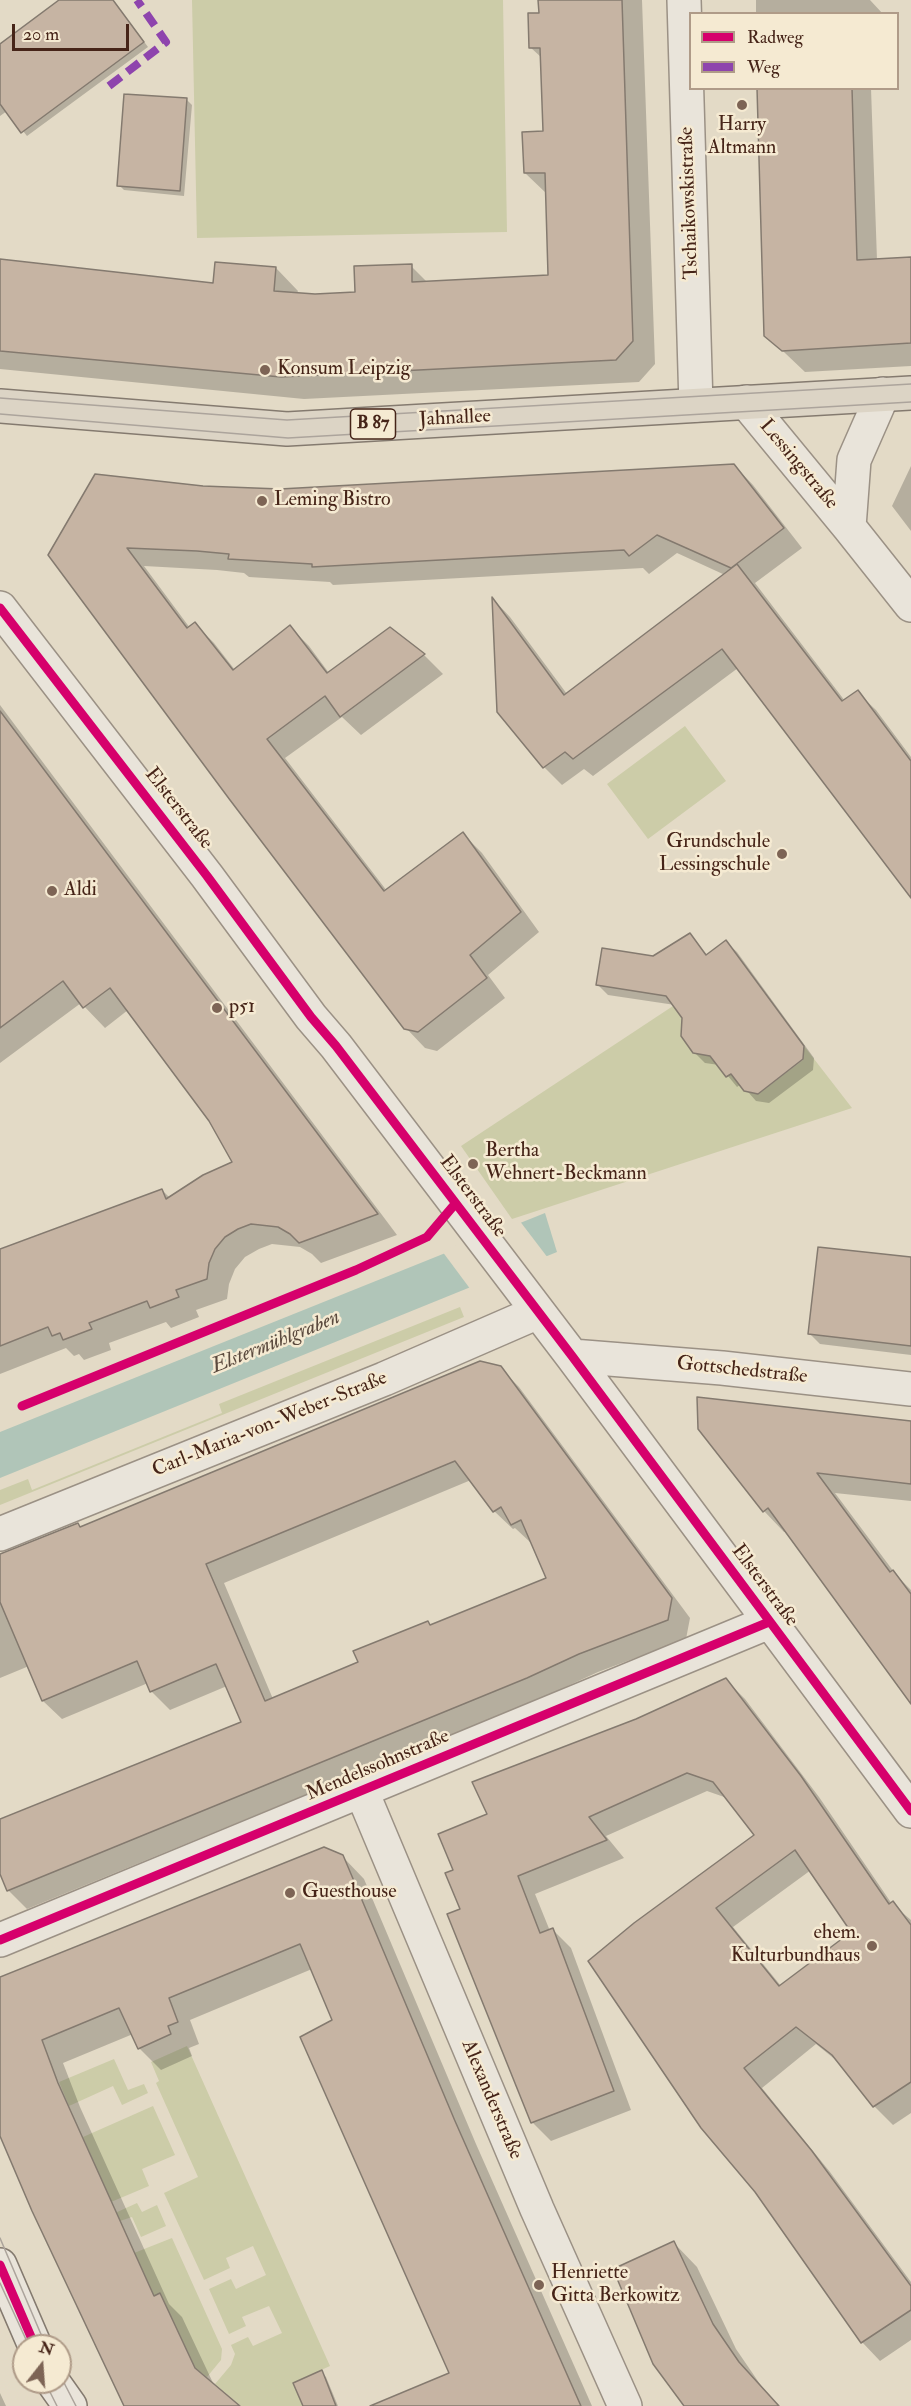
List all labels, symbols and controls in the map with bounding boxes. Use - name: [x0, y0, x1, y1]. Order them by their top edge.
- scale bar: [15, 12, 132, 50]
- legend: [689, 12, 899, 90]
- text: 20 m: [23, 23, 59, 46]
- text: Radweg: [747, 26, 803, 49]
- text: Weg: [747, 56, 780, 79]
- marker: Harry Altmann: [735, 98, 749, 112]
- place label: Harry Altmann: [708, 114, 776, 161]
- street label: Tschaikowskistraße: [675, 126, 705, 280]
- place label: Konsum Leipzig: [277, 358, 411, 382]
- marker: Konsum Leipzig: [258, 363, 272, 377]
- street label: Jahnallee: [419, 405, 491, 433]
- road number: B 87: [350, 409, 395, 439]
- street label: Lessingstraße: [753, 415, 843, 515]
- place label: Leming Bistro: [274, 489, 391, 513]
- marker: Leming Bistro: [255, 494, 269, 508]
- street label: Elsterstraße: [139, 763, 217, 855]
- place label: Grundschule Lessingschule: [659, 831, 770, 878]
- marker: Grundschule Lessingschule: [775, 847, 789, 861]
- place label: Aldi: [64, 879, 97, 903]
- marker: Aldi: [45, 884, 59, 898]
- place label: p51: [229, 996, 255, 1020]
- marker: p51: [210, 1001, 224, 1015]
- place label: Bertha Wehnert-Beckmann: [485, 1140, 647, 1187]
- street label: Elsterstraße: [433, 1151, 511, 1243]
- marker: Bertha Wehnert-Beckmann: [466, 1157, 480, 1171]
- water label: Elstermühlgraben: [208, 1306, 344, 1380]
- street label: Gottschedstraße: [676, 1352, 808, 1390]
- street label: Carl-Maria-von-Weber-Straße: [149, 1367, 391, 1483]
- street label: Elsterstraße: [725, 1540, 803, 1632]
- street label: Mendelssohnstraße: [303, 1725, 453, 1807]
- place label: Guesthouse: [302, 1881, 397, 1905]
- marker: Guesthouse: [283, 1886, 297, 1900]
- place label: ehem. Kulturbundhaus: [731, 1922, 860, 1969]
- marker: ehem. Kulturbundhaus: [865, 1939, 879, 1953]
- street label: Alexanderstraße: [455, 2037, 527, 2163]
- place label: Henriette Gitta Berkowitz: [551, 2262, 680, 2309]
- marker: Henriette Gitta Berkowitz: [532, 2278, 546, 2292]
- north arrow: [12, 2334, 72, 2394]
- text: N: [37, 2337, 56, 2360]

